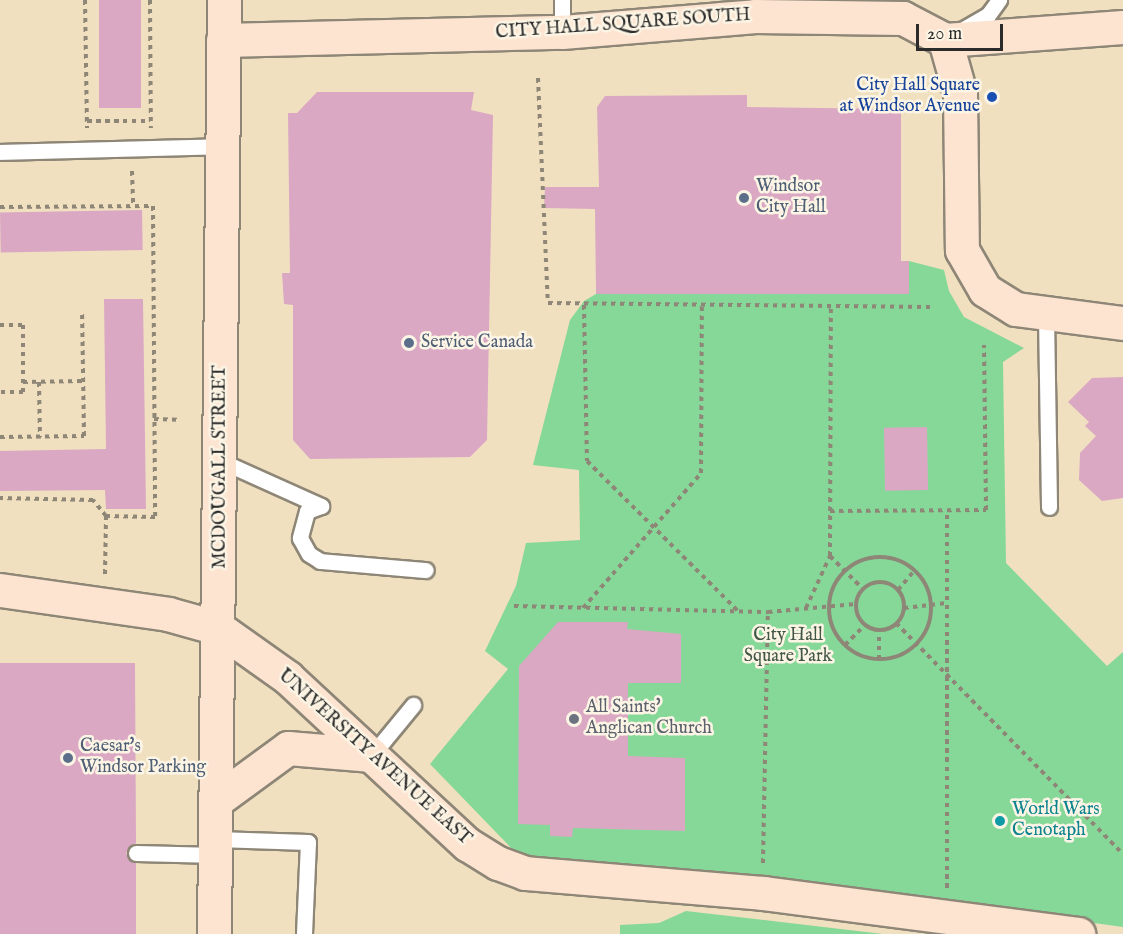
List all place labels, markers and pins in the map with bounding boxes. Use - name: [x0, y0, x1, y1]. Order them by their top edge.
- place label: City Hall Square at Windsor Avenue: [839, 76, 980, 118]
- marker: City Hall Square at Windsor Avenue: [985, 90, 999, 104]
- place label: Windsor City Hall: [756, 177, 826, 219]
- marker: Windsor City Hall: [737, 191, 751, 205]
- place label: Service Canada: [421, 332, 533, 354]
- marker: Service Canada: [402, 336, 416, 350]
- place label: All Saints' Anglican Church: [586, 698, 712, 740]
- marker: All Saints' Anglican Church: [567, 712, 581, 726]
- place label: Caesar's Windsor Parking: [80, 737, 206, 780]
- marker: Caesar's Windsor Parking: [61, 751, 75, 765]
- place label: World Wars Cenotaph: [1012, 800, 1100, 842]
- marker: World Wars Cenotaph: [993, 814, 1007, 828]

